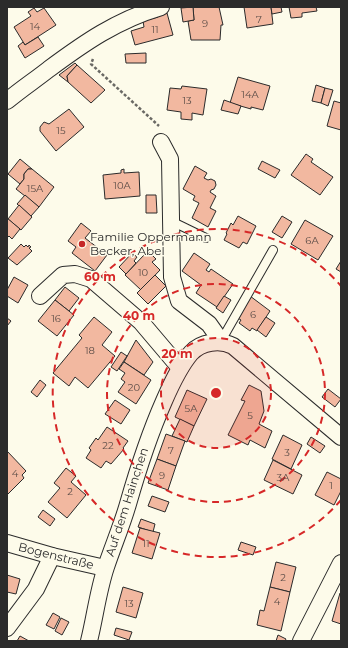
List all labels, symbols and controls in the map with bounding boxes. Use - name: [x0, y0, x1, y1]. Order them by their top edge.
- house number: 7: [256, 13, 262, 26]
- house number: 9: [202, 17, 208, 30]
- house number: 14: [30, 20, 40, 33]
- house number: 11: [151, 23, 159, 36]
- house number: 14A: [241, 88, 260, 101]
- house number: 13: [182, 94, 192, 107]
- house number: 15: [56, 124, 66, 137]
- house number: 10A: [113, 179, 131, 192]
- house number: 15A: [27, 182, 44, 195]
- place label: Familie Oppermann Becker, Abel: [90, 229, 212, 258]
- house number: 6A: [305, 234, 319, 247]
- marker: Familie Oppermann Becker, Abel: [77, 239, 87, 249]
- house number: 10: [138, 266, 148, 279]
- text: 60 m: [84, 269, 116, 284]
- text: 40 m: [123, 308, 155, 323]
- house number: 6: [250, 308, 256, 321]
- house number: 16: [51, 312, 61, 325]
- house number: 18: [85, 344, 95, 357]
- text: 20 m: [161, 346, 193, 361]
- house number: 20: [128, 381, 141, 394]
- centre of rings: [209, 386, 223, 400]
- house number: 5A: [185, 402, 198, 415]
- house number: 5: [247, 409, 253, 422]
- house number: 22: [102, 439, 114, 452]
- house number: 7: [168, 444, 174, 457]
- street label: Auf dem Hainchen: [102, 446, 151, 558]
- house number: 3: [284, 446, 290, 459]
- house number: 4: [12, 467, 19, 480]
- house number: 9: [159, 469, 165, 482]
- house number: 3A: [277, 471, 290, 484]
- house number: 1: [329, 479, 333, 492]
- house number: 2: [67, 485, 73, 498]
- house number: 11: [142, 537, 150, 550]
- street label: Bogenstraße: [17, 539, 96, 572]
- house number: 2: [280, 571, 286, 584]
- house number: 4: [274, 595, 281, 608]
- house number: 13: [124, 597, 134, 610]

